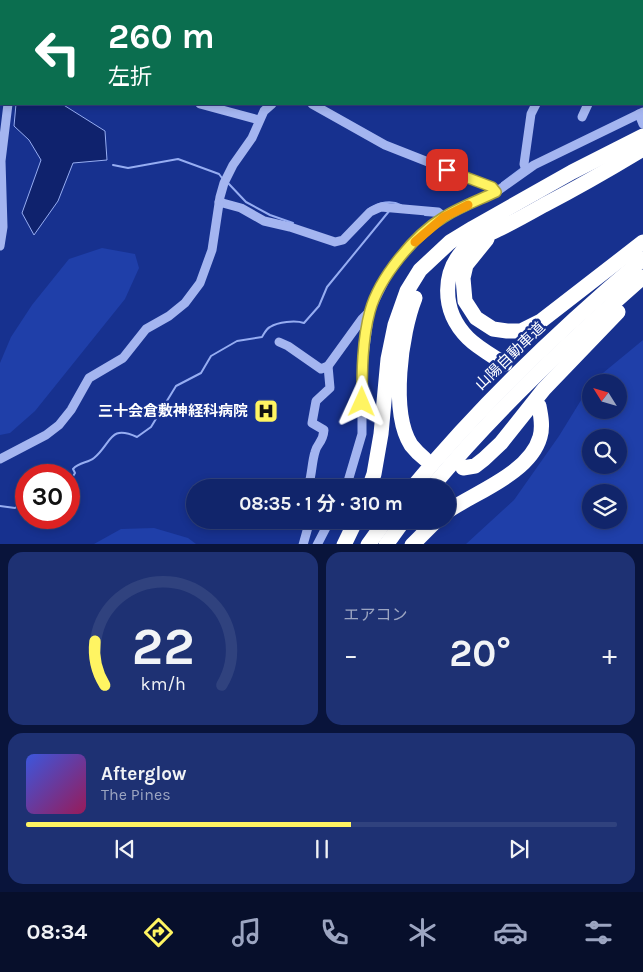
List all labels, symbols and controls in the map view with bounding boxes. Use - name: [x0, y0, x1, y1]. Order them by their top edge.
- text: 260 m: [108, 16, 215, 57]
- icon: left: [25, 20, 90, 85]
- text: 左折: [108, 64, 152, 90]
- pin: [426, 149, 468, 191]
- icon: arrive: [433, 156, 461, 184]
- street label: 山陽自動車道: [471, 318, 549, 394]
- north arrow: [582, 374, 628, 419]
- map controls: [582, 374, 627, 529]
- position arrow: [335, 375, 387, 427]
- hospital icon: 三十会倉敷神経科病院: [253, 398, 279, 424]
- place label: 三十会倉敷神経科病院: [98, 402, 248, 420]
- button: search: [582, 429, 627, 474]
- speed limit sign: 30: [15, 464, 80, 529]
- button: layers: [582, 484, 627, 529]
- text: 08:35 · 1 分 · 310 m: [239, 493, 403, 515]
- text: エアコン: [344, 605, 408, 624]
- text: 22: [131, 616, 194, 677]
- text: 20°: [449, 631, 511, 676]
- text: −: [344, 638, 358, 671]
- text: +: [602, 638, 617, 671]
- text: km/h: [140, 674, 185, 695]
- text: Afterglow: [101, 763, 187, 785]
- text: The Pines: [101, 785, 171, 804]
- icon: previous: [111, 835, 139, 863]
- icon: pause: [308, 835, 336, 863]
- icon: next: [505, 835, 533, 863]
- icon: directions: [141, 915, 176, 950]
- icon: music: [229, 915, 264, 950]
- icon: phone: [317, 915, 352, 950]
- icon: climate: [405, 915, 440, 950]
- icon: car: [493, 915, 528, 950]
- icon: filters: [581, 915, 616, 950]
- text: 08:34: [27, 919, 87, 945]

